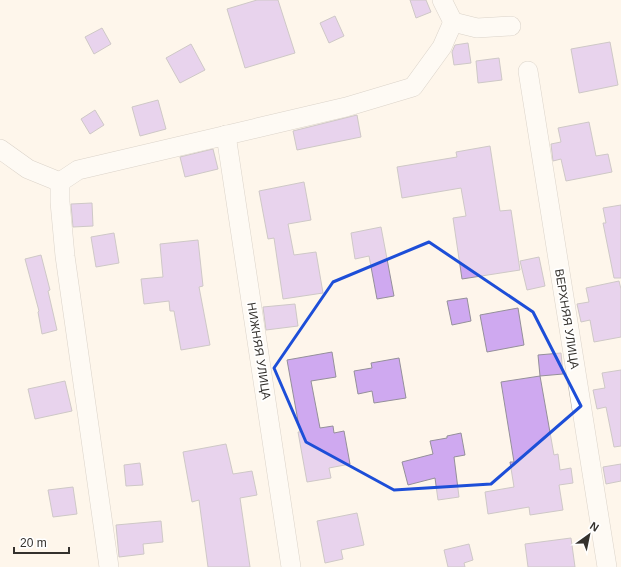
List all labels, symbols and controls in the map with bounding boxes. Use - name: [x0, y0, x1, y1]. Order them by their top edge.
- street label: ВЕРХНЯЯ УЛИЦА: [552, 268, 582, 370]
- street label: НИЖНЯЯ УЛИЦА: [244, 301, 274, 401]
- north arrow: [569, 515, 609, 555]
- text: N: [588, 519, 601, 534]
- scale bar: [14, 529, 69, 555]
- text: 20 m: [20, 536, 47, 550]

